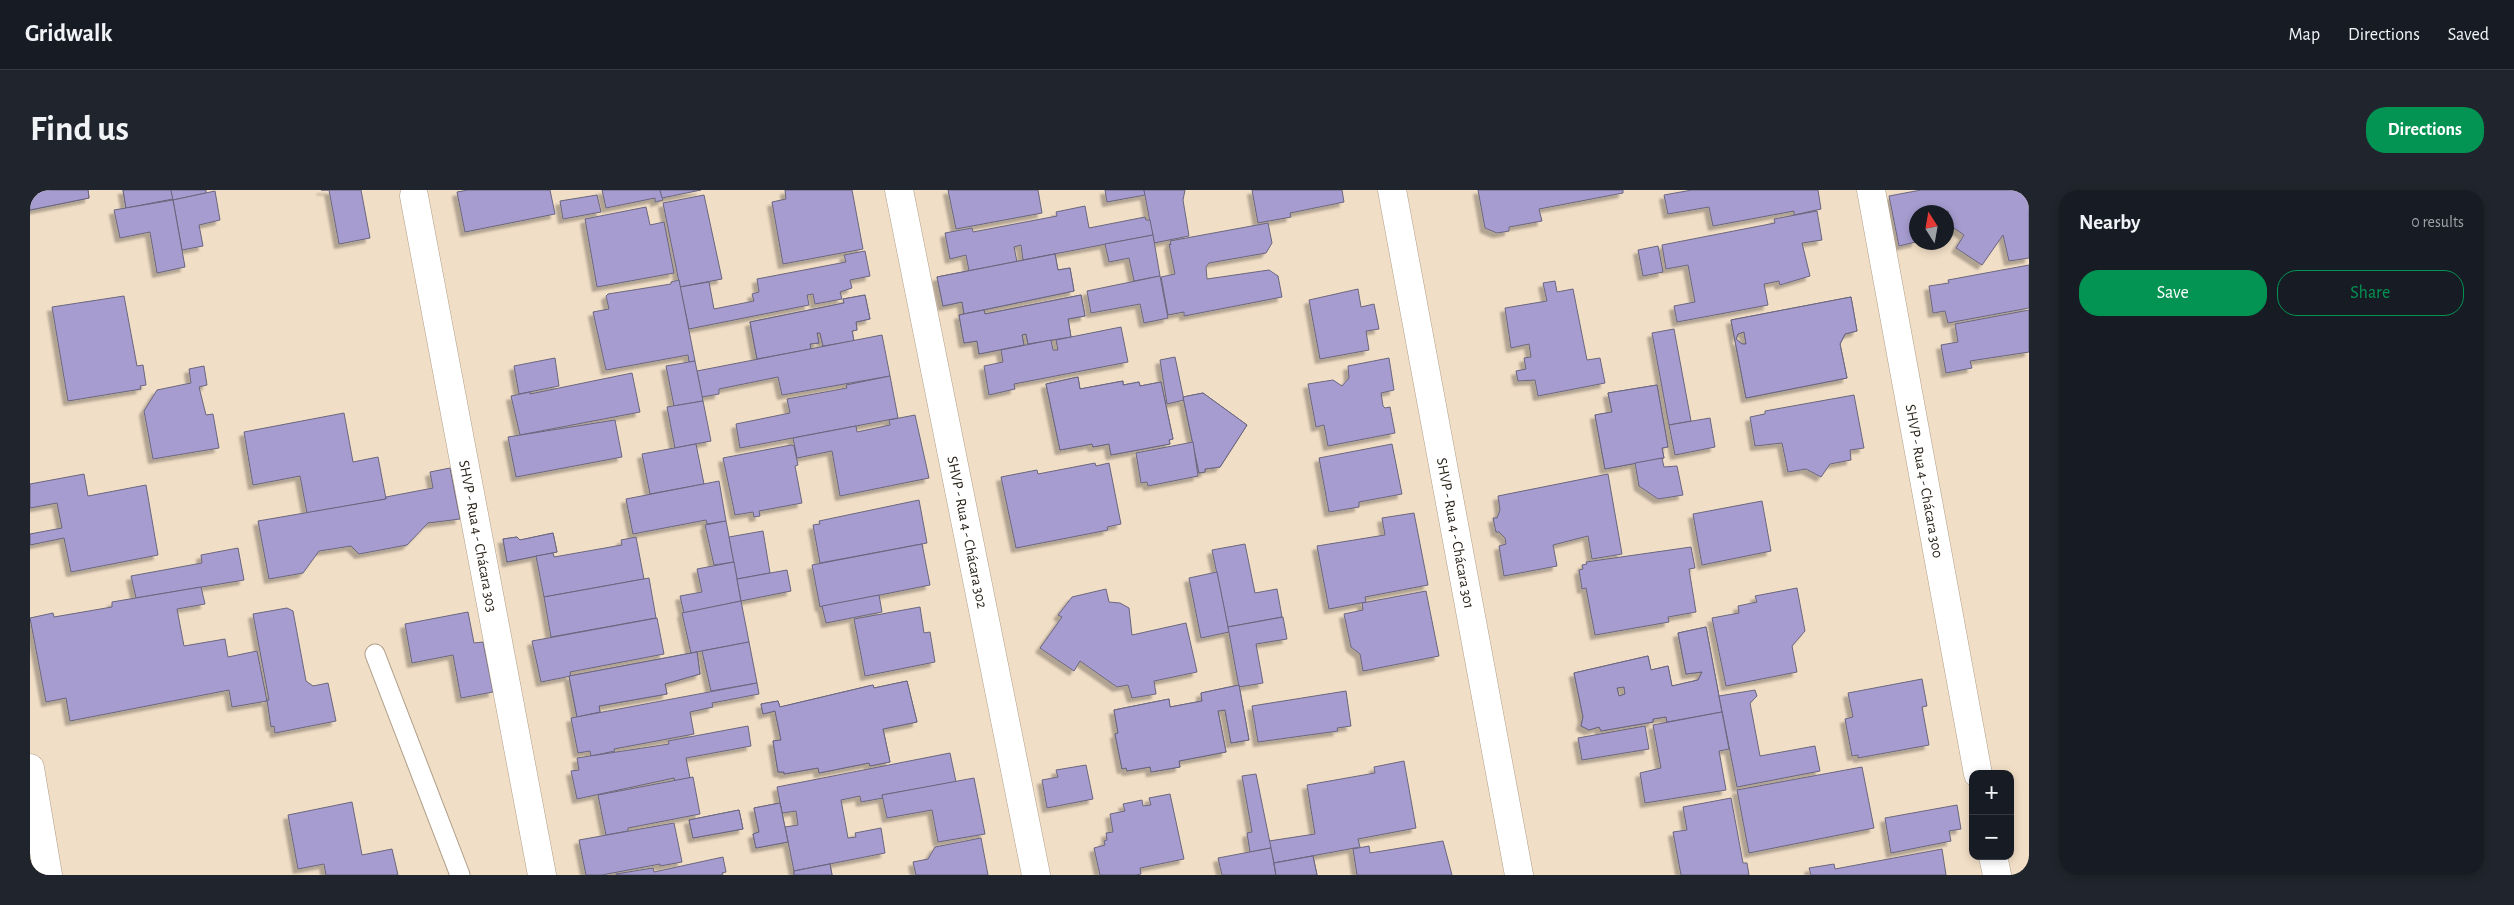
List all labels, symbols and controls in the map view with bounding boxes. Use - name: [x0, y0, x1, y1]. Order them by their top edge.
- text: Gridwalk: [25, 22, 112, 46]
- text: Map: [2289, 26, 2320, 44]
- text: Directions: [2348, 26, 2420, 44]
- text: Saved: [2448, 26, 2489, 44]
- button: Directions: [2366, 107, 2484, 153]
- text: Find us: [30, 112, 129, 147]
- north arrow: [1909, 205, 1954, 250]
- text: Nearby: [2079, 212, 2140, 233]
- text: 0 results: [2411, 214, 2464, 230]
- button: Save: [2079, 270, 2267, 316]
- button: Share: [2277, 270, 2464, 316]
- street label: SHVP - Rua 4 - Chácara 300: [1902, 403, 1945, 559]
- street label: SHVP - Rua 4 - Chácara 302: [944, 455, 990, 610]
- street label: SHVP - Rua 4 - Chácara 301: [1434, 457, 1476, 610]
- street label: SHVP - Rua 4 - Chácara 303: [456, 459, 499, 613]
- map controls: [1969, 770, 2014, 860]
- button: +: [1969, 770, 2014, 815]
- button: −: [1969, 815, 2014, 860]

